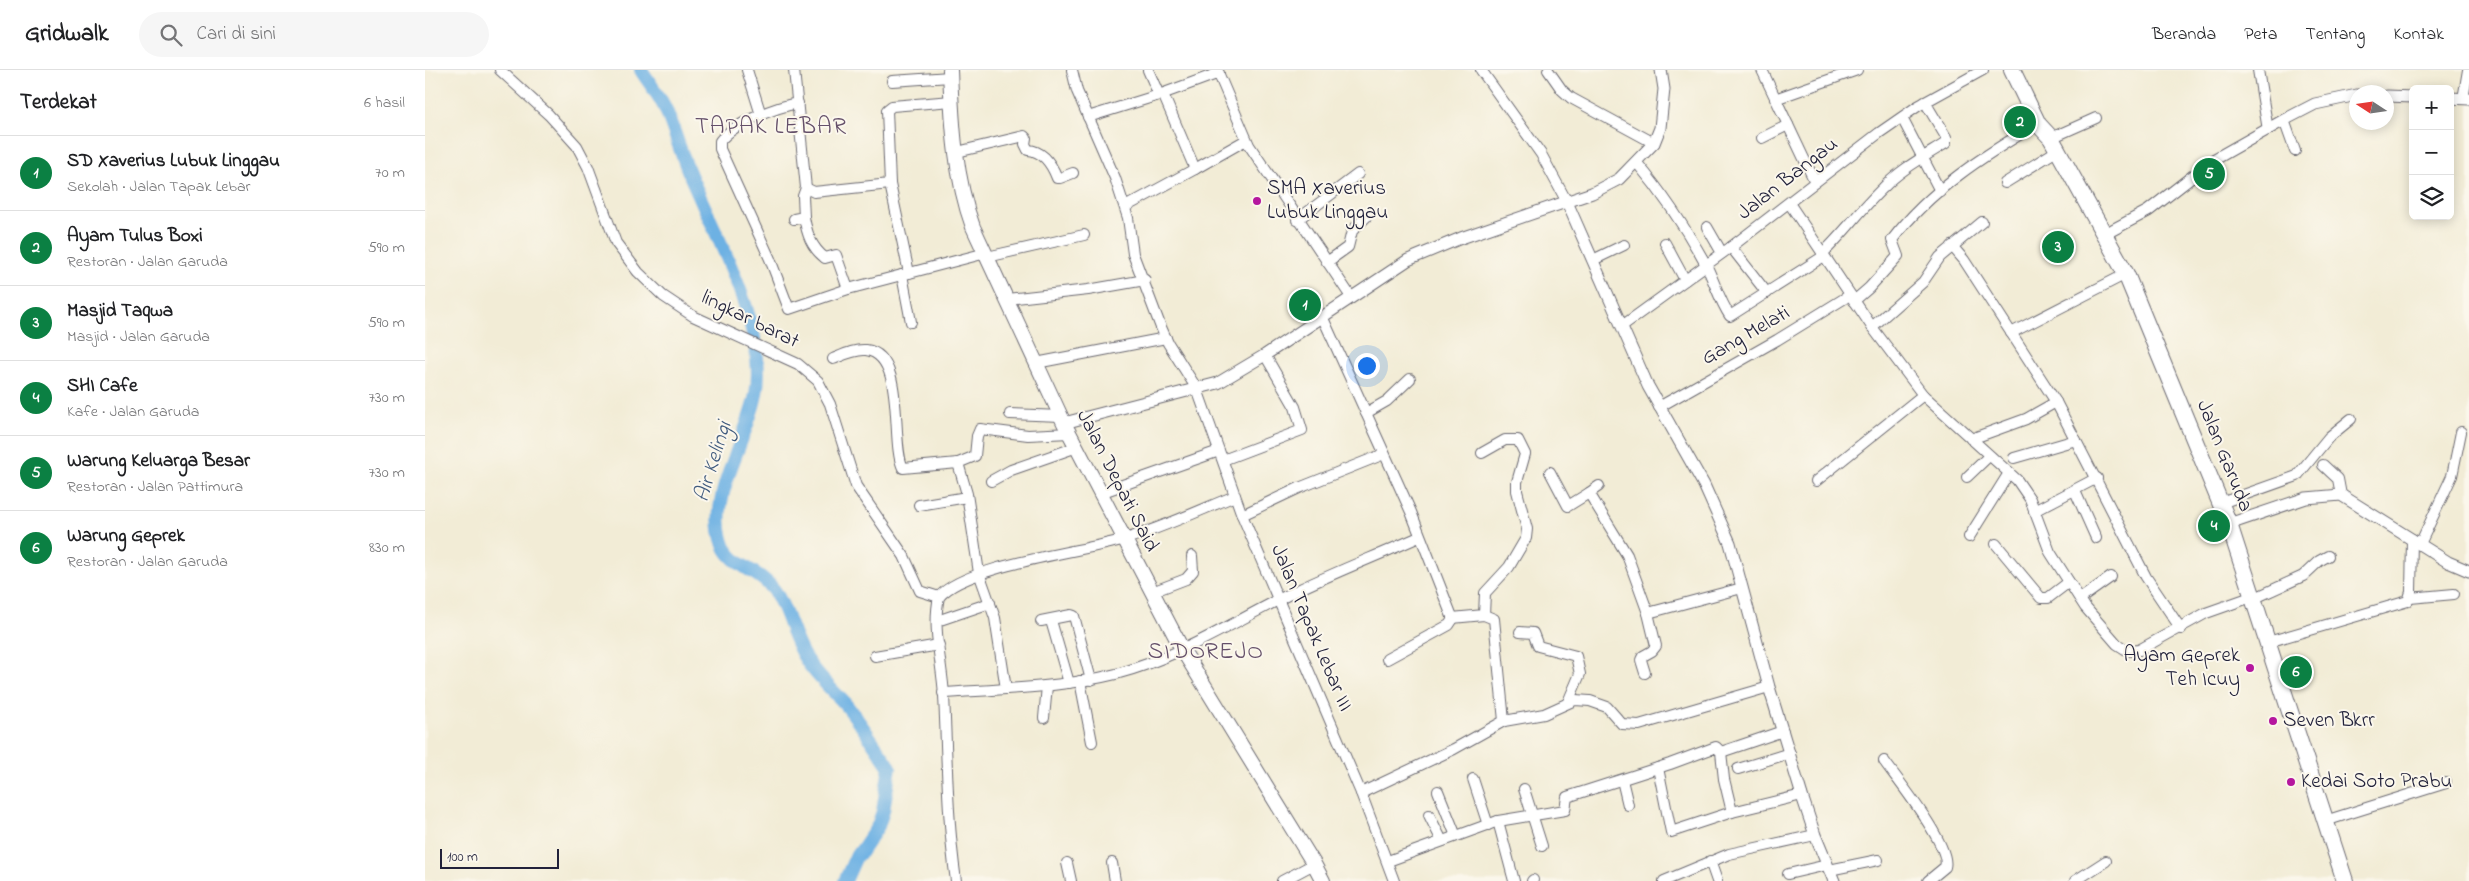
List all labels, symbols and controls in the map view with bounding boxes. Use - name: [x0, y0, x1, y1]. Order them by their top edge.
- search box: [139, 12, 489, 57]
- text: Gridwalk: [25, 17, 109, 52]
- icon: search: [157, 21, 185, 49]
- text: Cari di sini: [197, 21, 276, 48]
- text: Beranda: [2152, 22, 2216, 48]
- text: Peta: [2244, 22, 2277, 48]
- text: Tentang: [2305, 22, 2365, 48]
- text: Kontak: [2393, 22, 2444, 48]
- north arrow: [2349, 85, 2394, 130]
- map controls: [2409, 85, 2454, 220]
- button: +: [2409, 85, 2454, 130]
- text: Terdekat: [20, 88, 97, 118]
- text: 6 hasil: [364, 91, 405, 115]
- pin: 2: [2004, 103, 2036, 141]
- district label: TAPAK LEBAR: [695, 110, 847, 145]
- street label: Jalan Bangau: [1731, 130, 1846, 230]
- button: −: [2409, 130, 2454, 175]
- text: SD Xaverius Lubuk Linggau: [67, 148, 280, 175]
- pin: 5: [2193, 155, 2225, 193]
- text: 1: [33, 161, 39, 185]
- text: 70 m: [375, 161, 405, 185]
- place label: SMA Xaverius Lubuk Linggau: [1267, 174, 1388, 230]
- text: Sekolah · Jalan Tapak Lebar: [67, 175, 251, 199]
- button: layers: [2409, 175, 2454, 220]
- marker: SMA Xaverius Lubuk Linggau: [1251, 195, 1263, 207]
- text: Ayam Tulus Boxi: [67, 223, 203, 250]
- pin: 3: [2042, 228, 2074, 266]
- text: 2: [32, 236, 40, 260]
- text: 590 m: [368, 236, 405, 260]
- text: Restoran · Jalan Garuda: [67, 250, 228, 274]
- street label: lingkar barat: [695, 283, 804, 358]
- pin: 1: [1289, 286, 1321, 324]
- text: Masjid Taqwa: [67, 298, 173, 325]
- street label: Gang Melati: [1696, 299, 1797, 375]
- text: 3: [33, 311, 39, 335]
- text: 590 m: [368, 311, 405, 335]
- text: Masjid · Jalan Garuda: [67, 325, 210, 349]
- your location: [1354, 353, 1380, 379]
- text: SHI Cafe: [67, 373, 137, 400]
- text: 4: [33, 386, 39, 410]
- text: 730 m: [368, 386, 405, 410]
- street label: Jalan Garuda: [2188, 396, 2260, 516]
- text: Kafe · Jalan Garuda: [67, 400, 199, 424]
- street label: Jalan Depati Said: [1068, 405, 1166, 558]
- water label: Air Kelingi: [687, 416, 742, 506]
- text: Warung Keluarga Besar: [67, 448, 250, 475]
- text: 5: [31, 461, 41, 485]
- text: 730 m: [368, 461, 405, 485]
- text: Restoran · Jalan Pattimura: [67, 475, 243, 499]
- pin: 4: [2198, 507, 2230, 545]
- text: Warung Geprek: [67, 523, 185, 550]
- text: 6: [32, 536, 40, 560]
- text: 830 m: [369, 536, 405, 560]
- street label: Jalan Tapak Lebar III: [1262, 540, 1360, 716]
- text: Restoran · Jalan Garuda: [67, 550, 228, 574]
- district label: SIDOREJO: [1148, 635, 1264, 670]
- place label: Ayam Geprek Teh Icuy: [2123, 641, 2241, 697]
- pin: 6: [2280, 653, 2312, 691]
- marker: Ayam Geprek Teh Icuy: [2244, 662, 2256, 674]
- place label: Seven Bkrr: [2283, 706, 2375, 736]
- marker: Seven Bkrr: [2267, 715, 2279, 727]
- place label: Kedai Soto Prabu: [2301, 767, 2452, 797]
- marker: Kedai Soto Prabu: [2285, 776, 2297, 788]
- scale bar: [440, 846, 559, 869]
- text: 100 m: [447, 847, 478, 868]

